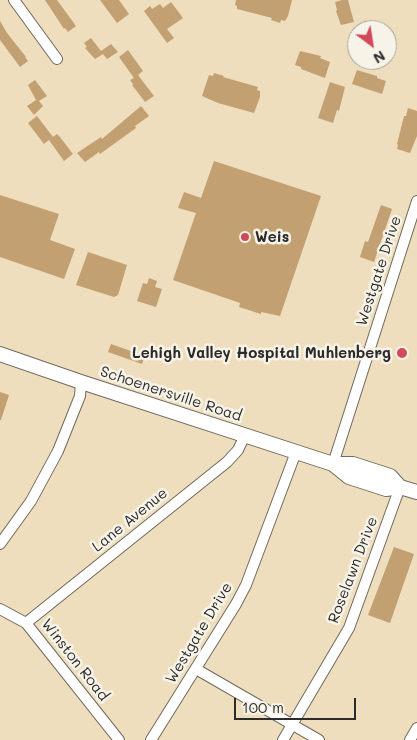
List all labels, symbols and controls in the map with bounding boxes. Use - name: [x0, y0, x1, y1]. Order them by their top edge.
- north arrow: [347, 20, 397, 70]
- text: N: [370, 47, 389, 68]
- street label: Westgate Drive: [353, 214, 405, 328]
- place label: Weis: [255, 228, 289, 246]
- marker: Weis: [239, 231, 251, 243]
- place label: Lehigh Valley Hospital Muhlenberg: [132, 344, 391, 362]
- marker: Lehigh Valley Hospital Muhlenberg: [395, 346, 409, 360]
- street label: Schoenersville Road: [98, 363, 244, 425]
- street label: Lane Avenue: [89, 484, 171, 556]
- street label: Roselawn Drive: [324, 514, 382, 626]
- street label: Westgate Drive: [162, 579, 236, 687]
- street label: Winston Road: [37, 615, 113, 705]
- scale bar: [237, 688, 360, 720]
- text: 100 m: [242, 697, 284, 717]

